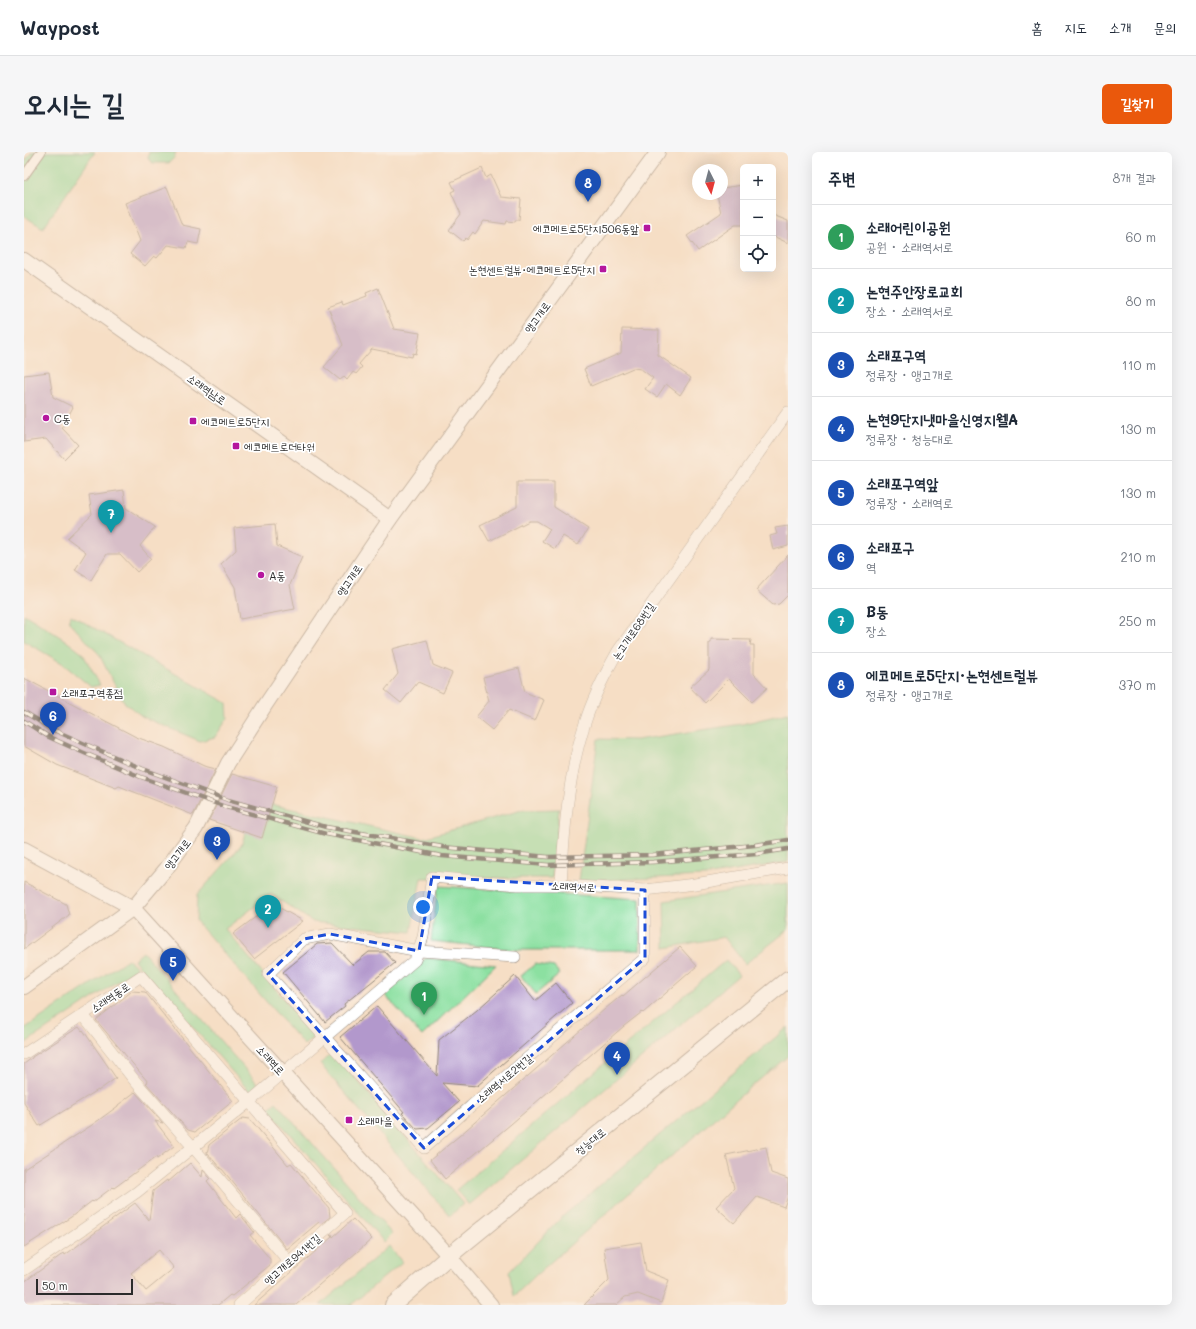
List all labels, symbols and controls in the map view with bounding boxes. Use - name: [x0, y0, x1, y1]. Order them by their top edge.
- text: Waypost: [20, 15, 100, 40]
- text: 홈: [1031, 18, 1042, 37]
- text: 지도: [1064, 18, 1087, 37]
- text: 소개: [1109, 18, 1131, 37]
- text: 문의: [1153, 18, 1176, 37]
- button: 길찾기: [1102, 84, 1172, 124]
- text: 오시는 길: [24, 85, 124, 121]
- north arrow: [692, 164, 728, 200]
- map controls: [740, 164, 776, 272]
- button: +: [740, 164, 776, 200]
- text: 주변: [828, 167, 855, 189]
- pin: 8: [575, 169, 601, 202]
- text: 8개 결과: [1113, 169, 1156, 186]
- button: −: [740, 200, 776, 236]
- text: 소래어린이공원: [866, 217, 951, 237]
- place label: 에코메트로5단지506동앞: [533, 221, 639, 236]
- marker: 에코메트로5단지506동앞: [642, 223, 652, 233]
- text: 1: [838, 228, 844, 245]
- text: 60 m: [1126, 228, 1156, 245]
- button: locate: [740, 236, 776, 272]
- text: 공원 · 소래역서로: [866, 238, 953, 255]
- place label: 논현센트럴뷰·에코메트로5단지: [469, 262, 595, 277]
- marker: 논현센트럴뷰·에코메트로5단지: [598, 264, 608, 274]
- text: 논현주안장로교회: [866, 281, 963, 301]
- text: 2: [837, 292, 845, 309]
- text: 80 m: [1126, 292, 1156, 309]
- street label: 앵고개로: [521, 298, 554, 336]
- text: 장소 · 소래역서로: [866, 302, 953, 319]
- text: 소래포구역: [866, 345, 926, 365]
- text: 3: [837, 356, 845, 373]
- text: 110 m: [1122, 356, 1156, 373]
- text: 정류장 · 앵고개로: [866, 366, 953, 383]
- street label: 소래역남로: [185, 370, 230, 408]
- text: 논현9단지냇마을신영지웰A: [866, 409, 1018, 429]
- place label: C동: [54, 411, 71, 426]
- marker: C동: [41, 413, 51, 423]
- place label: 에코메트로5단지: [201, 414, 269, 429]
- marker: 에코메트로5단지: [188, 416, 198, 426]
- text: 4: [837, 420, 845, 437]
- text: 130 m: [1120, 420, 1156, 437]
- text: 정류장 · 청능대로: [866, 430, 953, 447]
- place label: 에코메트로더타워: [244, 439, 315, 454]
- marker: 에코메트로더타워: [231, 441, 241, 451]
- text: 소래포구역앞: [866, 473, 938, 493]
- text: 5: [837, 484, 845, 501]
- text: 130 m: [1120, 484, 1156, 501]
- text: 정류장 · 소래역로: [866, 494, 953, 511]
- pin: 7: [98, 500, 124, 533]
- text: 소래포구: [866, 537, 914, 557]
- text: 6: [837, 548, 845, 565]
- text: 210 m: [1120, 548, 1156, 565]
- text: 역: [866, 558, 876, 575]
- street label: 앵고개로: [333, 561, 365, 599]
- place label: A동: [269, 568, 286, 583]
- marker: A동: [256, 570, 266, 580]
- street label: 논고개로68번길: [608, 599, 658, 663]
- text: B동: [866, 601, 888, 621]
- text: 7: [837, 612, 845, 629]
- text: 250 m: [1119, 612, 1156, 629]
- text: 장소: [866, 622, 887, 639]
- text: 에코메트로5단지·논현센트럴뷰: [866, 665, 1038, 685]
- text: 8: [837, 676, 845, 693]
- text: 370 m: [1119, 676, 1156, 693]
- place label: 소래포구역종점: [61, 685, 123, 700]
- text: 정류장 · 앵고개로: [866, 686, 953, 703]
- marker: 소래포구역종점: [48, 687, 58, 697]
- pin: 6: [40, 702, 66, 735]
- pin: 3: [204, 827, 230, 860]
- street label: 앵고개로: [160, 835, 194, 873]
- street label: 소래역서로: [551, 877, 596, 895]
- pin: 2: [255, 895, 281, 928]
- your location: [413, 897, 433, 917]
- pin: 5: [160, 948, 186, 981]
- street label: 소래역동로: [87, 978, 133, 1016]
- pin: 1: [411, 982, 437, 1015]
- street label: 소래역로: [254, 1042, 289, 1078]
- pin: 4: [604, 1042, 630, 1075]
- street label: 소래역서로2번길: [473, 1050, 535, 1106]
- place label: 소래마을: [357, 1113, 393, 1128]
- marker: 소래마을: [344, 1115, 354, 1125]
- street label: 청능대로: [572, 1124, 609, 1158]
- street label: 앵고개로941번길: [260, 1230, 324, 1288]
- scale bar: [36, 1277, 133, 1296]
- text: 50 m: [42, 1278, 68, 1293]

